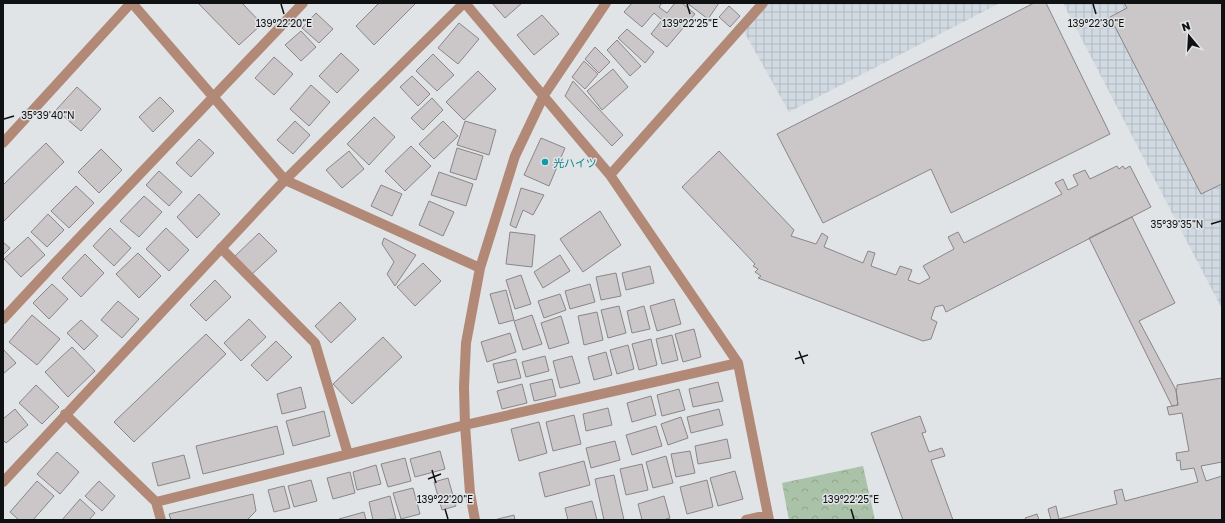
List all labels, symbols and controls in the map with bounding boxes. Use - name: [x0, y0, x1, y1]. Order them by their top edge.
- north arrow: [1169, 16, 1209, 56]
- text: 139°22'20"E: [256, 17, 312, 29]
- text: 139°22'25"E: [662, 17, 718, 29]
- text: 139°22'30"E: [1068, 17, 1124, 29]
- text: N: [1180, 19, 1192, 33]
- text: 35°39'40"N: [21, 109, 75, 121]
- place label: 光ハイツ: [553, 156, 597, 169]
- marker: 光ハイツ: [540, 157, 550, 167]
- text: 35°39'35"N: [1151, 218, 1203, 230]
- text: 139°22'20"E: [417, 493, 473, 505]
- text: 139°22'25"E: [823, 493, 879, 505]

